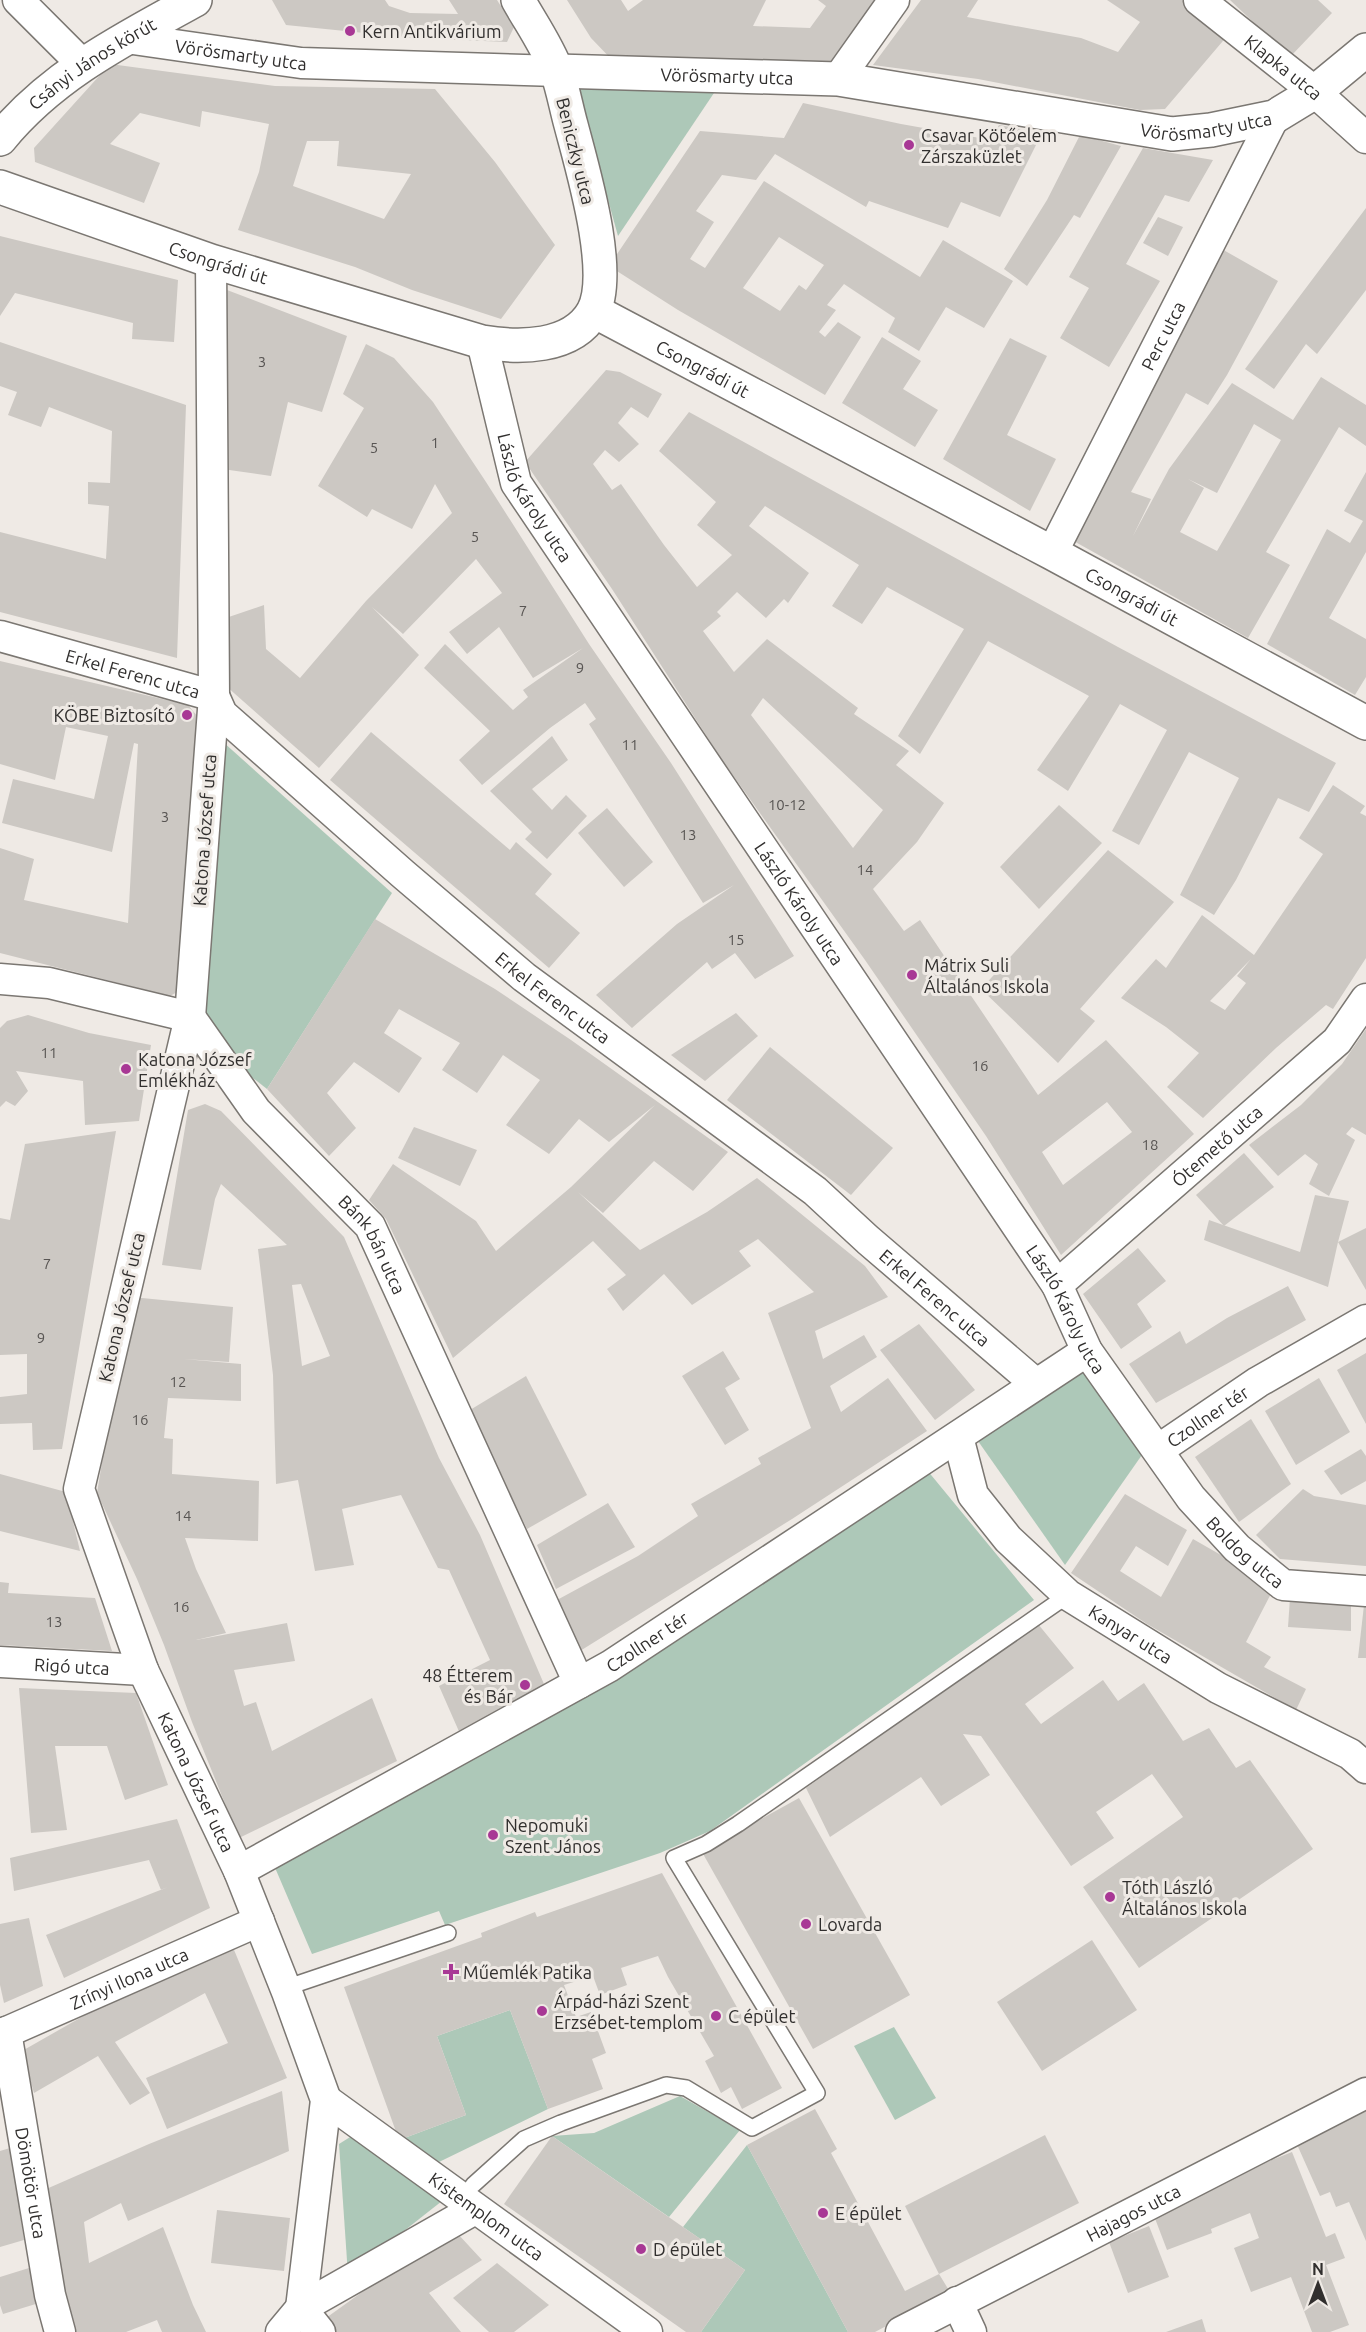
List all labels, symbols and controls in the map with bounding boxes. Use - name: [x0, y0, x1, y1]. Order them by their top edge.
- street label: Csányi János körút: [24, 13, 159, 113]
- place label: Kern Antikvárium: [362, 21, 501, 41]
- marker: Kern Antikvárium: [343, 24, 357, 38]
- street label: Klapka utca: [1241, 30, 1326, 104]
- street label: Vörösmarty utca: [174, 35, 307, 73]
- street label: Vörösmarty utca: [660, 64, 794, 88]
- street label: Beniczky utca: [553, 95, 599, 207]
- street label: Vörösmarty utca: [1139, 108, 1273, 144]
- place label: Csavar Kötőelem Zárszaküzlet: [921, 125, 1057, 166]
- marker: Csavar Kötőelem Zárszaküzlet: [902, 138, 916, 152]
- street label: Csongrádi út: [166, 237, 270, 287]
- street label: Perc utca: [1137, 298, 1189, 373]
- street label: Csongrádi út: [653, 336, 753, 401]
- house number: 3: [258, 353, 266, 370]
- street label: László Károly utca: [494, 431, 576, 566]
- house number: 1: [431, 434, 439, 451]
- house number: 5: [370, 439, 378, 456]
- house number: 5: [471, 528, 479, 545]
- street label: Csongrádi út: [1082, 563, 1182, 630]
- house number: 7: [519, 602, 527, 619]
- street label: Erkel Ferenc utca: [64, 645, 202, 702]
- house number: 9: [576, 659, 584, 676]
- place label: KÖBE Biztosító: [54, 705, 175, 725]
- marker: KÖBE Biztosító: [180, 708, 194, 722]
- house number: 11: [622, 736, 638, 753]
- street label: Katona József utca: [189, 753, 219, 907]
- house number: 10-12: [768, 796, 806, 813]
- house number: 3: [161, 808, 169, 825]
- house number: 13: [680, 826, 696, 843]
- street label: László Károly utca: [751, 838, 848, 969]
- house number: 14: [857, 861, 873, 878]
- house number: 15: [728, 931, 744, 948]
- street label: Erkel Ferenc utca: [492, 948, 614, 1047]
- place label: Mátrix Suli Általános Iskola: [924, 955, 1049, 996]
- marker: Mátrix Suli Általános Iskola: [905, 968, 919, 982]
- house number: 11: [41, 1044, 57, 1061]
- place label: Katona József Emlékház: [138, 1049, 252, 1090]
- house number: 16: [972, 1057, 988, 1074]
- marker: Katona József Emlékház: [119, 1062, 133, 1076]
- street label: Ótemető utca: [1167, 1101, 1266, 1190]
- house number: 18: [1142, 1136, 1158, 1153]
- street label: Bánk bán utca: [335, 1191, 410, 1297]
- street label: Katona József utca: [94, 1230, 148, 1384]
- street label: László Károly utca: [1023, 1241, 1110, 1377]
- street label: Erkel Ferenc utca: [876, 1245, 994, 1350]
- house number: 7: [43, 1255, 51, 1272]
- house number: 9: [37, 1329, 45, 1346]
- house number: 12: [170, 1373, 186, 1390]
- street label: Czollner tér: [1163, 1381, 1252, 1451]
- house number: 16: [132, 1411, 148, 1428]
- house number: 14: [175, 1507, 191, 1524]
- street label: Boldog utca: [1203, 1512, 1288, 1592]
- house number: 16: [173, 1598, 189, 1615]
- street label: Kanyar utca: [1085, 1601, 1176, 1667]
- street label: Czollner tér: [602, 1607, 692, 1676]
- house number: 13: [46, 1613, 62, 1630]
- street label: Rigó utca: [34, 1654, 110, 1678]
- place label: 48 Étterem és Bár: [422, 1664, 513, 1706]
- marker: 48 Étterem és Bár: [518, 1678, 532, 1692]
- street label: Katona József utca: [155, 1709, 238, 1855]
- place label: Nepomuki Szent János: [505, 1815, 601, 1856]
- marker: Nepomuki Szent János: [486, 1828, 500, 1842]
- place label: Tóth László Általános Iskola: [1122, 1877, 1247, 1918]
- marker: Tóth László Általános Iskola: [1103, 1890, 1117, 1904]
- place label: Lovarda: [818, 1914, 882, 1934]
- marker: Lovarda: [799, 1917, 813, 1931]
- street label: Zrínyi Ilona utca: [67, 1943, 191, 2013]
- place label: Műemlék Patika: [463, 1962, 592, 1982]
- marker: Műemlék Patika: [444, 1965, 458, 1979]
- place label: Árpád-házi Szent Erzsébet-templom: [554, 1990, 703, 2032]
- marker: Árpád-házi Szent Erzsébet-templom: [535, 2004, 549, 2018]
- place label: C épület: [728, 2006, 796, 2026]
- marker: C épület: [709, 2009, 723, 2023]
- street label: Dömötör utca: [12, 2126, 50, 2240]
- street label: Kistemplom utca: [425, 2168, 548, 2264]
- street label: Hajagos utca: [1083, 2180, 1184, 2245]
- place label: E épület: [835, 2203, 902, 2223]
- marker: E épület: [816, 2206, 830, 2220]
- place label: D épület: [653, 2239, 722, 2259]
- marker: D épület: [634, 2242, 648, 2256]
- north arrow: [1288, 2254, 1348, 2314]
- text: N: [1312, 2260, 1324, 2278]

